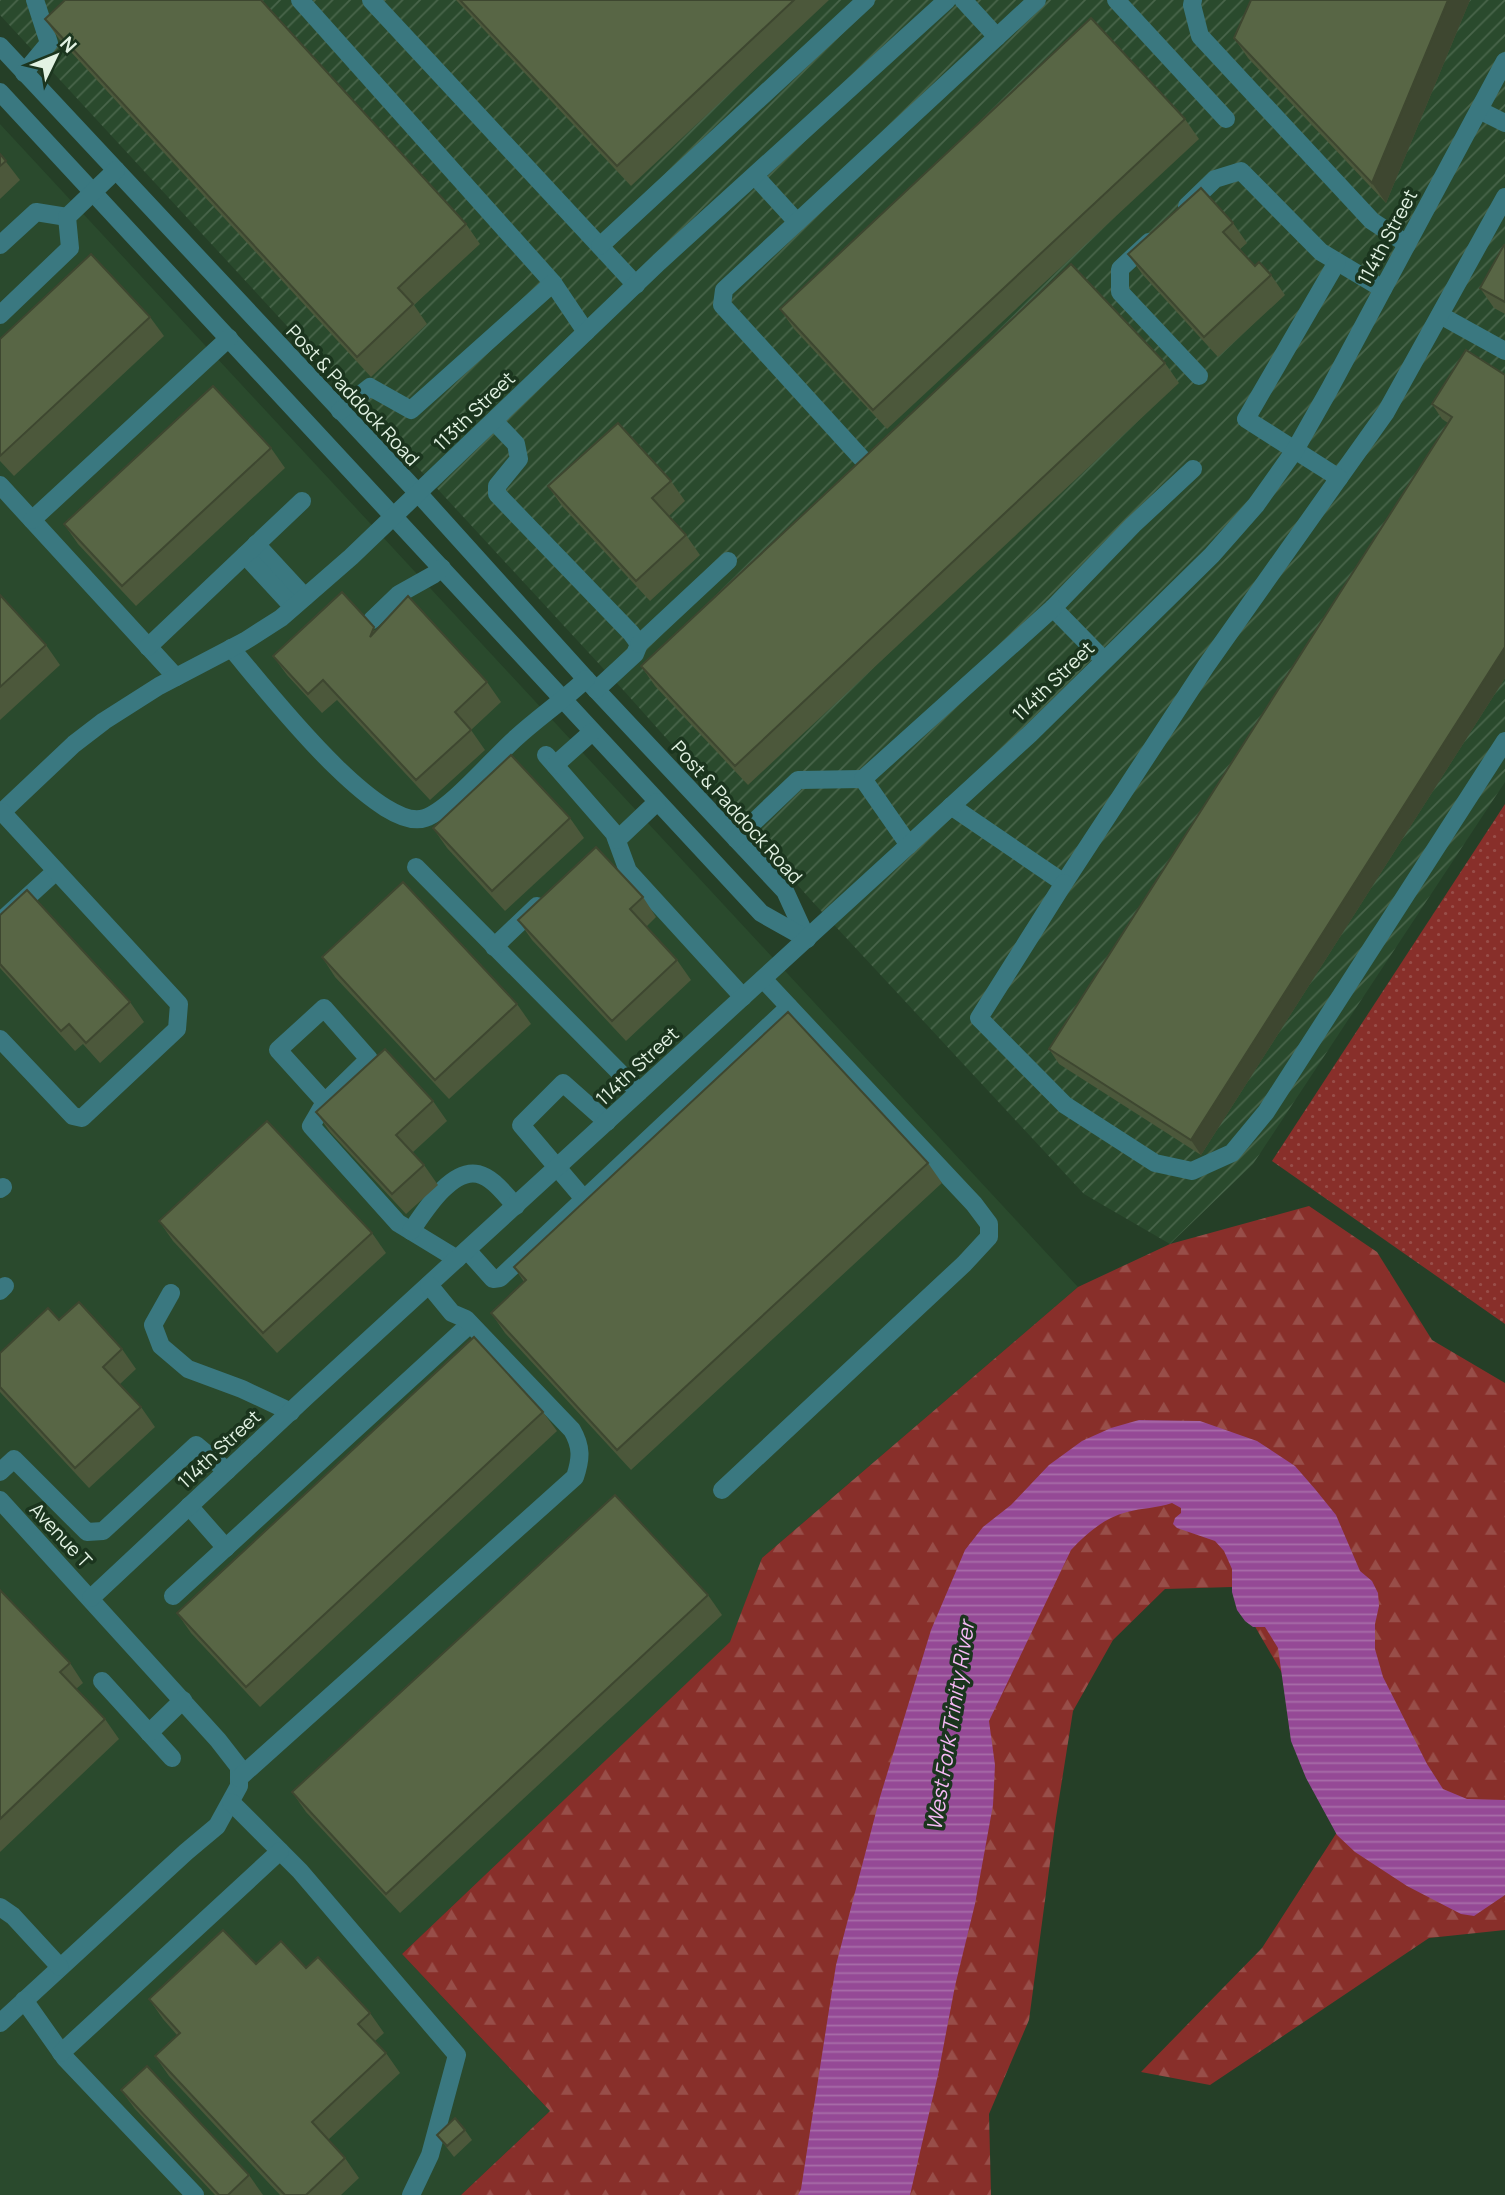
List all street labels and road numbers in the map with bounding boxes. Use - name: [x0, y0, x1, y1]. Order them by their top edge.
- street label: 114th Street: [1351, 185, 1423, 289]
- street label: Post & Paddock Road: [281, 319, 425, 471]
- street label: 113th Street: [428, 366, 520, 456]
- street label: 114th Street: [1006, 635, 1100, 727]
- street label: Post & Paddock Road: [666, 735, 808, 889]
- street label: 114th Street: [590, 1021, 684, 1111]
- street label: 114th Street: [172, 1404, 266, 1494]
- street label: Avenue T: [24, 1497, 98, 1574]

